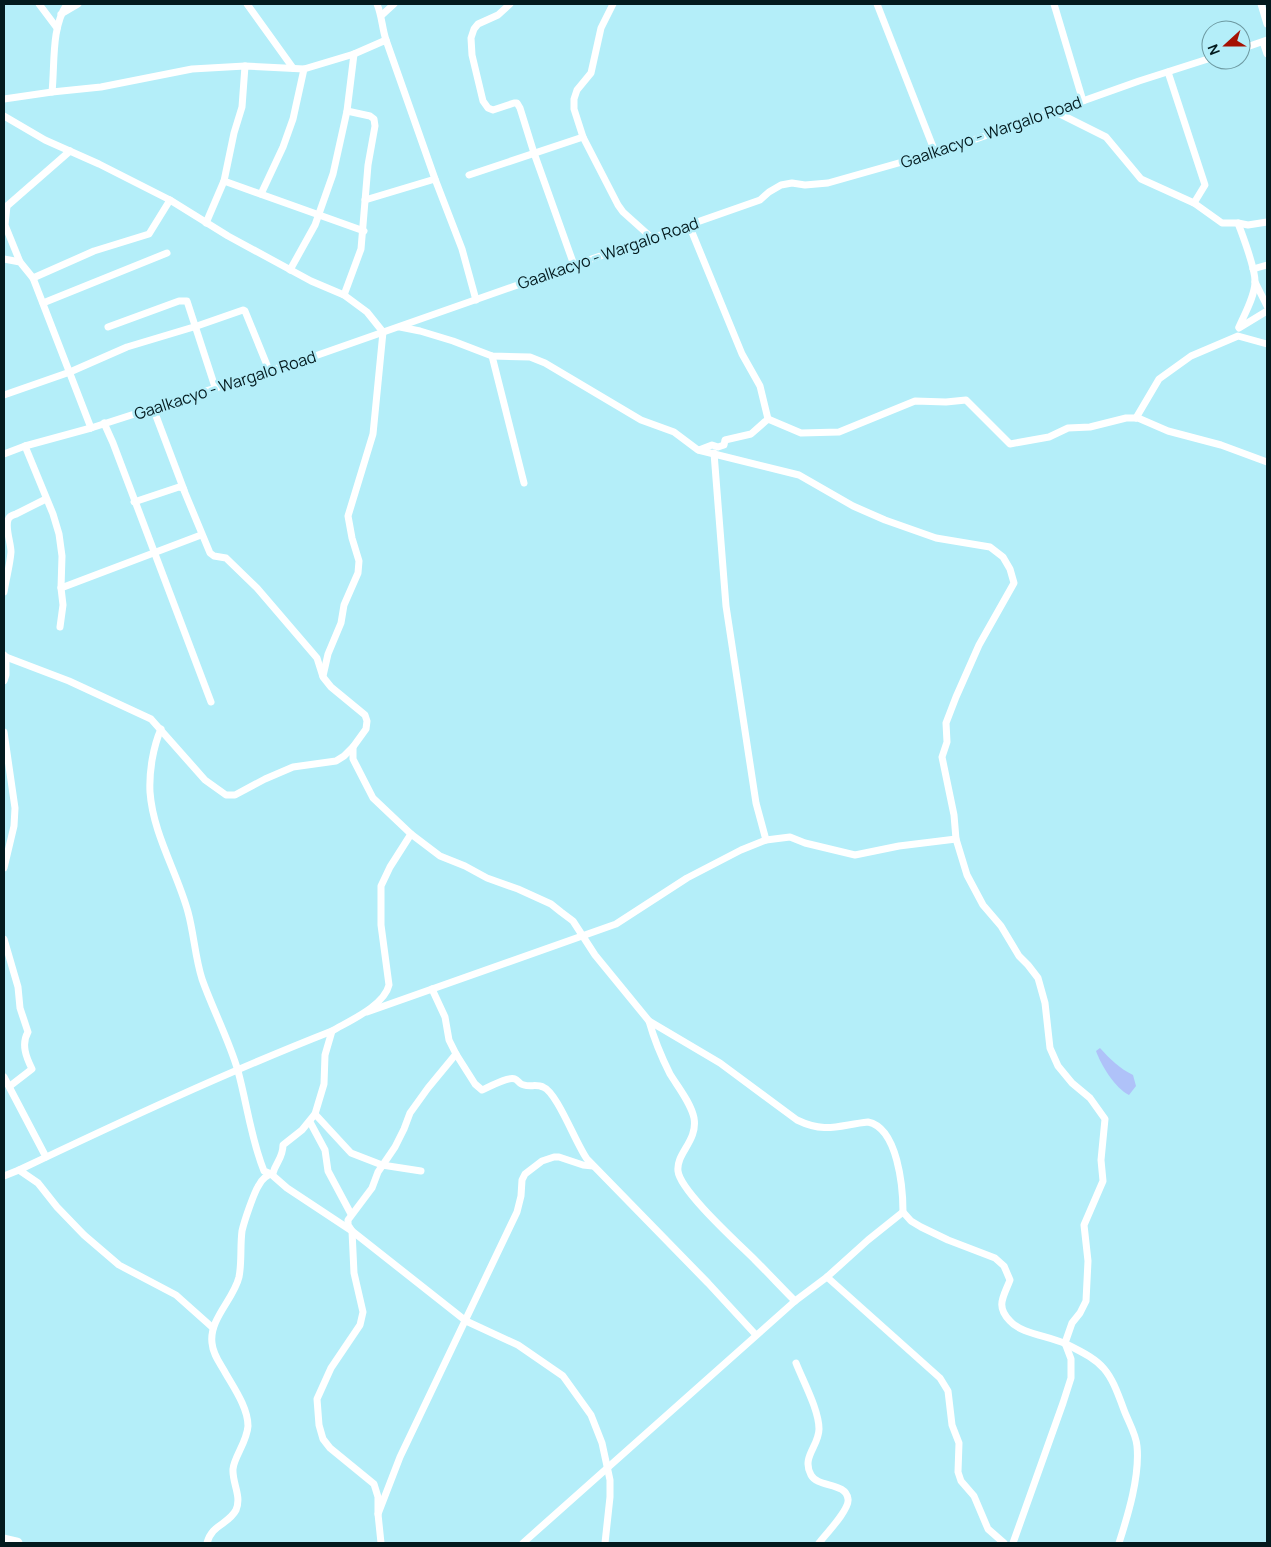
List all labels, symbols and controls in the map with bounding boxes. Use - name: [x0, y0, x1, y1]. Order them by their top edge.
- north arrow: [1201, 20, 1251, 70]
- text: N: [1203, 42, 1224, 58]
- street label: Gaalkacyo - Wargalo Road: [898, 91, 1084, 173]
- street label: Gaalkacyo - Wargalo Road: [515, 212, 701, 294]
- street label: Gaalkacyo - Wargalo Road: [131, 345, 319, 425]

